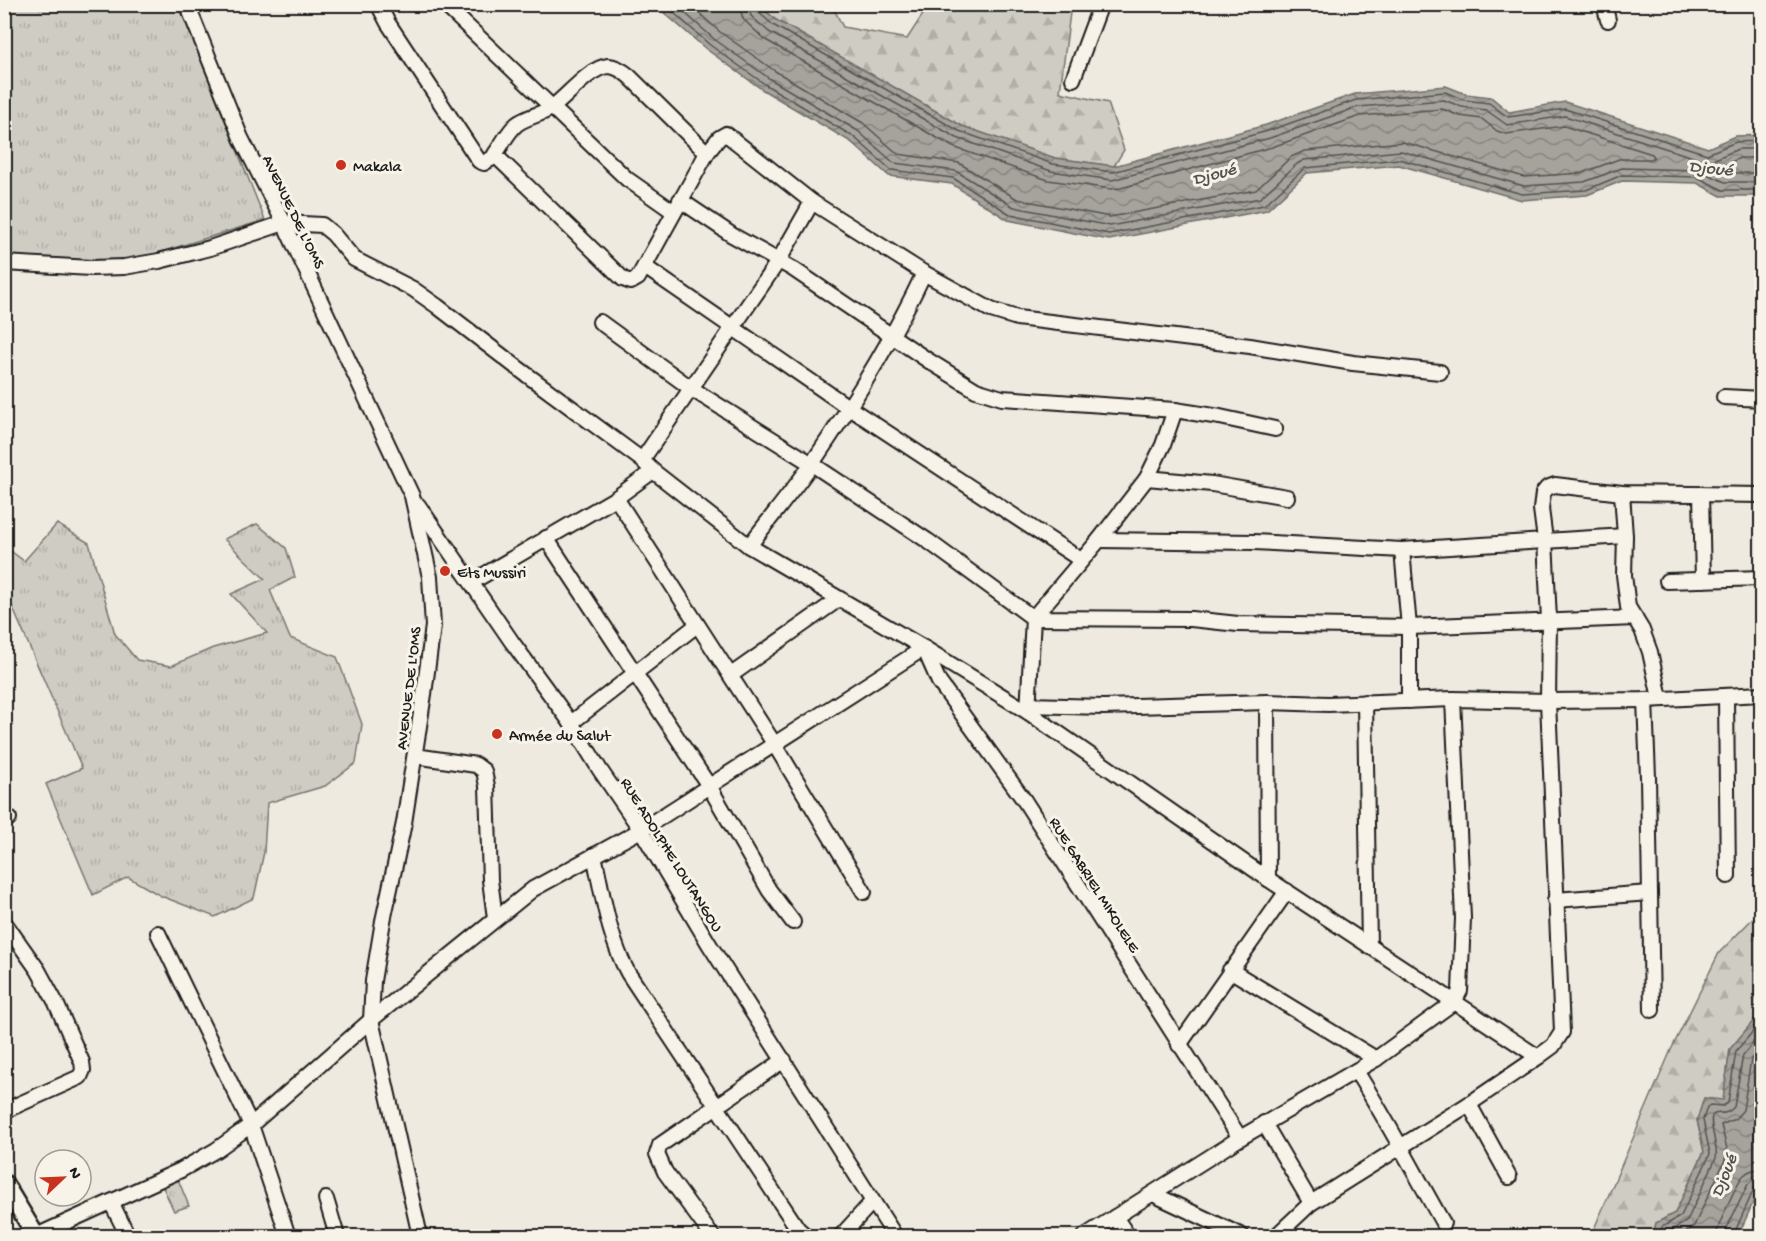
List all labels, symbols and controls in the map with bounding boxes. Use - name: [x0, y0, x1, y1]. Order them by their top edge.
- street label: AVENUE DE L'OMS: [256, 153, 328, 273]
- water label: Djoué: [1688, 157, 1735, 182]
- marker: Makala: [334, 158, 348, 172]
- place label: Makala: [353, 159, 403, 178]
- water label: Djoué: [1191, 159, 1240, 191]
- marker: Ets Mussiri: [438, 564, 452, 578]
- place label: Ets Mussiri: [457, 565, 526, 584]
- street label: AVENUE DE L'OMS: [393, 625, 428, 751]
- marker: Armée du Salut: [490, 727, 504, 741]
- place label: Armée du Salut: [509, 728, 612, 747]
- street label: RUE ADOLPHE LOUTANGOU: [615, 775, 725, 936]
- street label: RUE GABRIEL MIKOLELE: [1044, 815, 1143, 958]
- north arrow: [33, 1148, 93, 1208]
- water label: Djoué: [1707, 1150, 1744, 1200]
- text: N: [63, 1165, 85, 1183]

